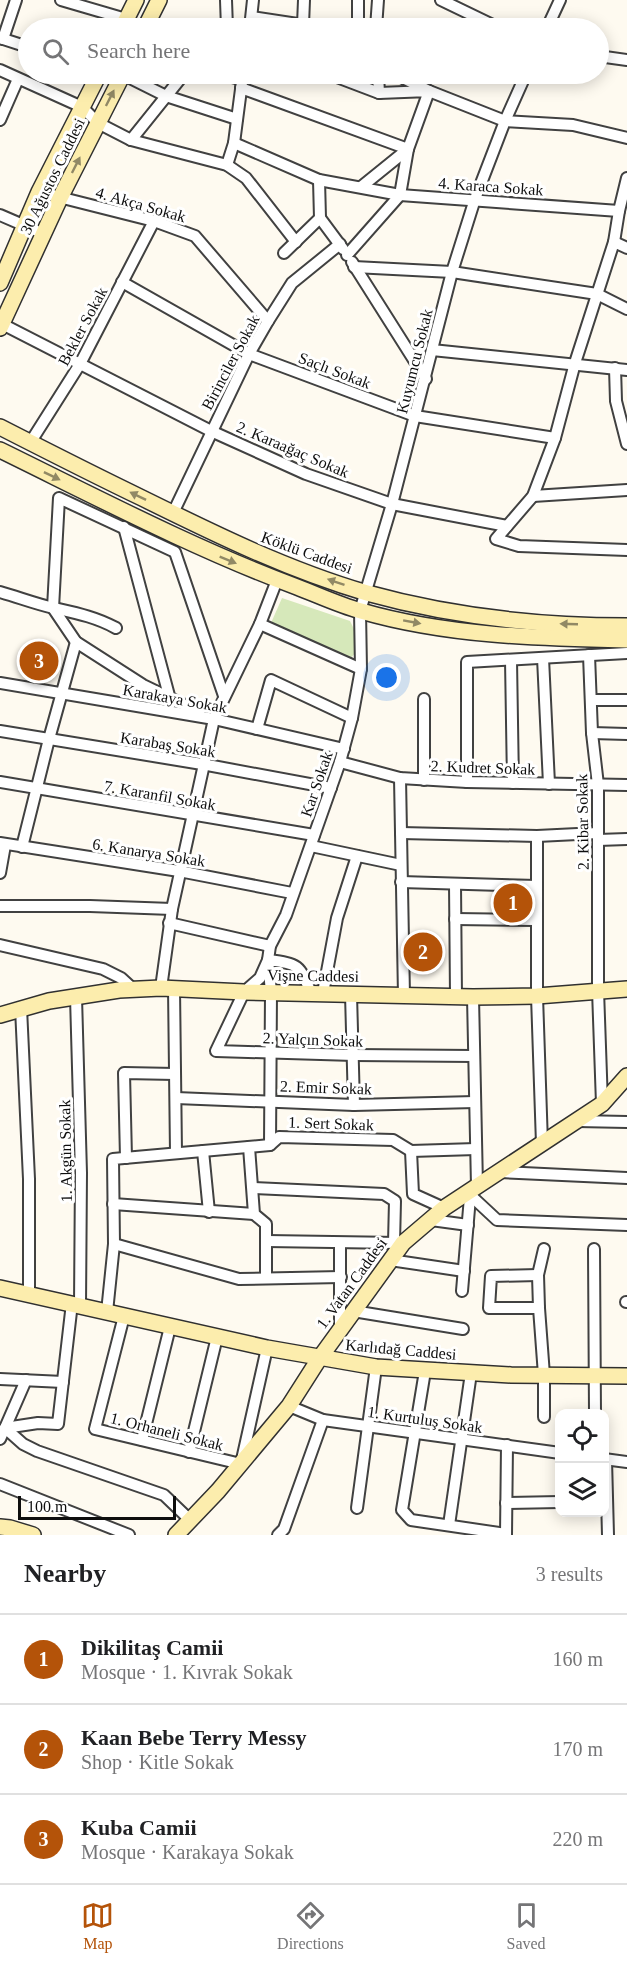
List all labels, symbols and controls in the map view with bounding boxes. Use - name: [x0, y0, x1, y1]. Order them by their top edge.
- search box: [18, 18, 609, 84]
- icon: search: [39, 35, 72, 68]
- text: Search here: [87, 38, 190, 63]
- one-way arrow: [105, 90, 115, 107]
- street label: 30 Ağustos Caddesi: [17, 115, 89, 238]
- one-way arrow: [72, 157, 81, 174]
- street label: 4. Karaca Sokak: [438, 174, 544, 199]
- street label: 4. Akça Sokak: [94, 184, 188, 226]
- street label: Bekler Sokak: [55, 284, 110, 368]
- street label: Kuyumcu Sokak: [393, 307, 437, 415]
- street label: Birinciler Sokak: [198, 312, 263, 413]
- street label: Saçlı Sokak: [296, 349, 373, 393]
- street label: 2. Karaağaç Sokak: [234, 418, 352, 482]
- one-way arrow: [44, 471, 61, 480]
- one-way arrow: [130, 492, 147, 501]
- street label: Köklü Caddesi: [259, 528, 355, 577]
- one-way arrow: [219, 556, 237, 566]
- one-way arrow: [327, 577, 345, 586]
- one-way arrow: [403, 618, 422, 627]
- one-way arrow: [559, 619, 578, 629]
- pin: 3: [20, 638, 58, 684]
- your location: [372, 663, 401, 692]
- street label: Karakaya Sokak: [121, 681, 228, 717]
- street label: Karabaş Sokak: [119, 729, 217, 761]
- street label: Kar Sokak: [297, 749, 336, 819]
- street label: 2. Kudret Sokak: [430, 757, 535, 778]
- street label: 2. Kibar Sokak: [573, 774, 592, 870]
- street label: 7. Karanfil Sokak: [103, 777, 217, 814]
- street label: 6. Kanarya Sokak: [91, 835, 207, 871]
- pin: 1: [494, 880, 532, 926]
- pin: 2: [404, 930, 442, 974]
- street label: Vişne Caddesi: [267, 966, 360, 986]
- street label: 2. Yalçın Sokak: [262, 1029, 363, 1051]
- street label: 2. Emir Sokak: [280, 1077, 372, 1098]
- street label: 1. Akgün Sokak: [56, 1099, 76, 1202]
- street label: 1. Sert Sokak: [288, 1114, 374, 1133]
- street label: 1. Vatan Caddesi: [313, 1234, 390, 1332]
- street label: Karlıdağ Caddesi: [345, 1336, 458, 1364]
- street label: 1. Kurtuluş Sokak: [366, 1403, 484, 1437]
- street label: 1. Orhaneli Sokak: [109, 1409, 225, 1454]
- map controls: [555, 1409, 609, 1517]
- button: locate: [555, 1409, 609, 1463]
- button: layers: [555, 1463, 609, 1517]
- scale bar: [18, 1493, 176, 1520]
- text: 100 m: [27, 1498, 67, 1515]
- text: Nearby: [24, 1559, 106, 1588]
- text: 3 results: [536, 1563, 603, 1585]
- text: Dikilitaş Camii: [81, 1635, 223, 1660]
- text: 1: [39, 1648, 49, 1670]
- text: 160 m: [552, 1648, 603, 1670]
- text: Mosque · 1. Kıvrak Sokak: [81, 1661, 293, 1683]
- text: Kaan Bebe Terry Messy: [81, 1725, 307, 1750]
- text: 2: [39, 1738, 49, 1760]
- text: 170 m: [552, 1738, 603, 1760]
- text: Shop · Kitle Sokak: [81, 1751, 234, 1773]
- text: Kuba Camii: [81, 1815, 197, 1840]
- text: 3: [39, 1828, 49, 1850]
- text: 220 m: [552, 1828, 603, 1850]
- text: Mosque · Karakaya Sokak: [81, 1841, 294, 1863]
- tab: Map: [81, 1899, 114, 1953]
- tab: Directions: [277, 1899, 344, 1953]
- tab: Saved: [506, 1899, 546, 1953]

